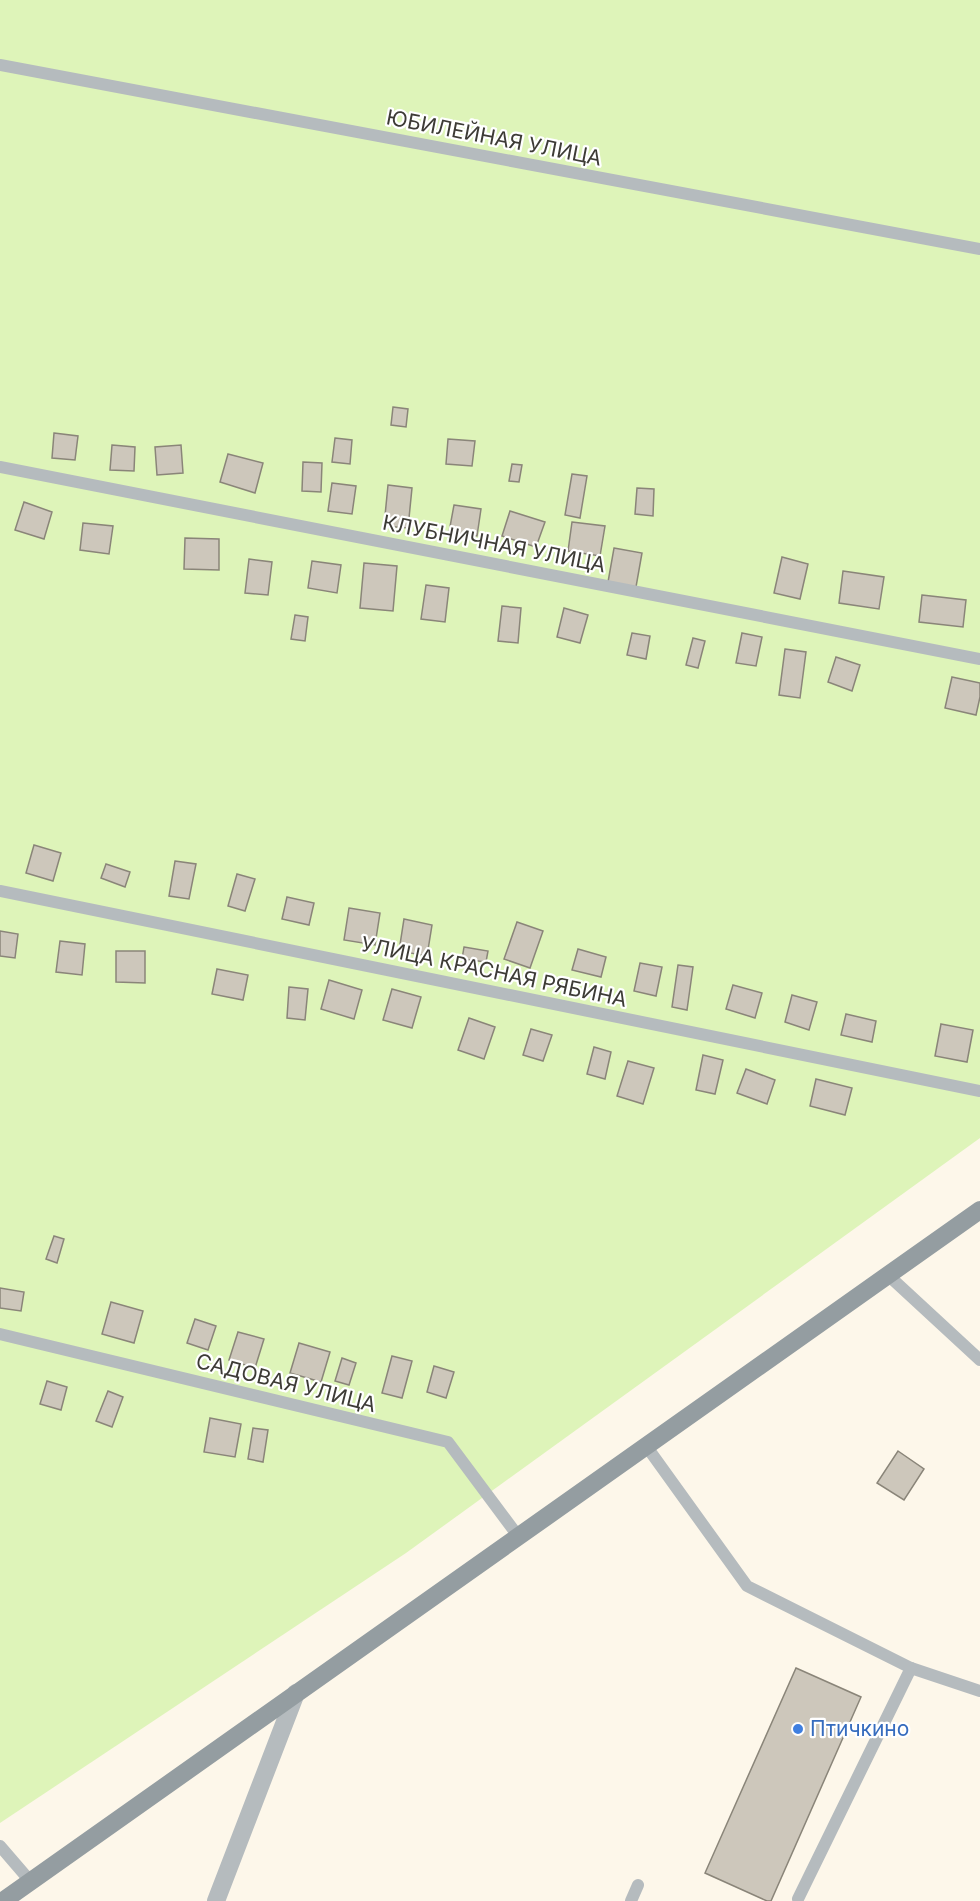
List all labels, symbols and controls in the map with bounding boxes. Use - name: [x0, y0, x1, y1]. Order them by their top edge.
- street label: ЮБИЛЕЙНАЯ УЛИЦА: [384, 103, 604, 171]
- street label: КЛУБНИЧНАЯ УЛИЦА: [380, 510, 608, 577]
- street label: УЛИЦА КРАСНАЯ РЯБИНА: [359, 931, 629, 1012]
- street label: САДОВАЯ УЛИЦА: [193, 1348, 379, 1417]
- place label: Птичкино: [810, 1716, 909, 1741]
- marker: Птичкино: [791, 1722, 805, 1736]

